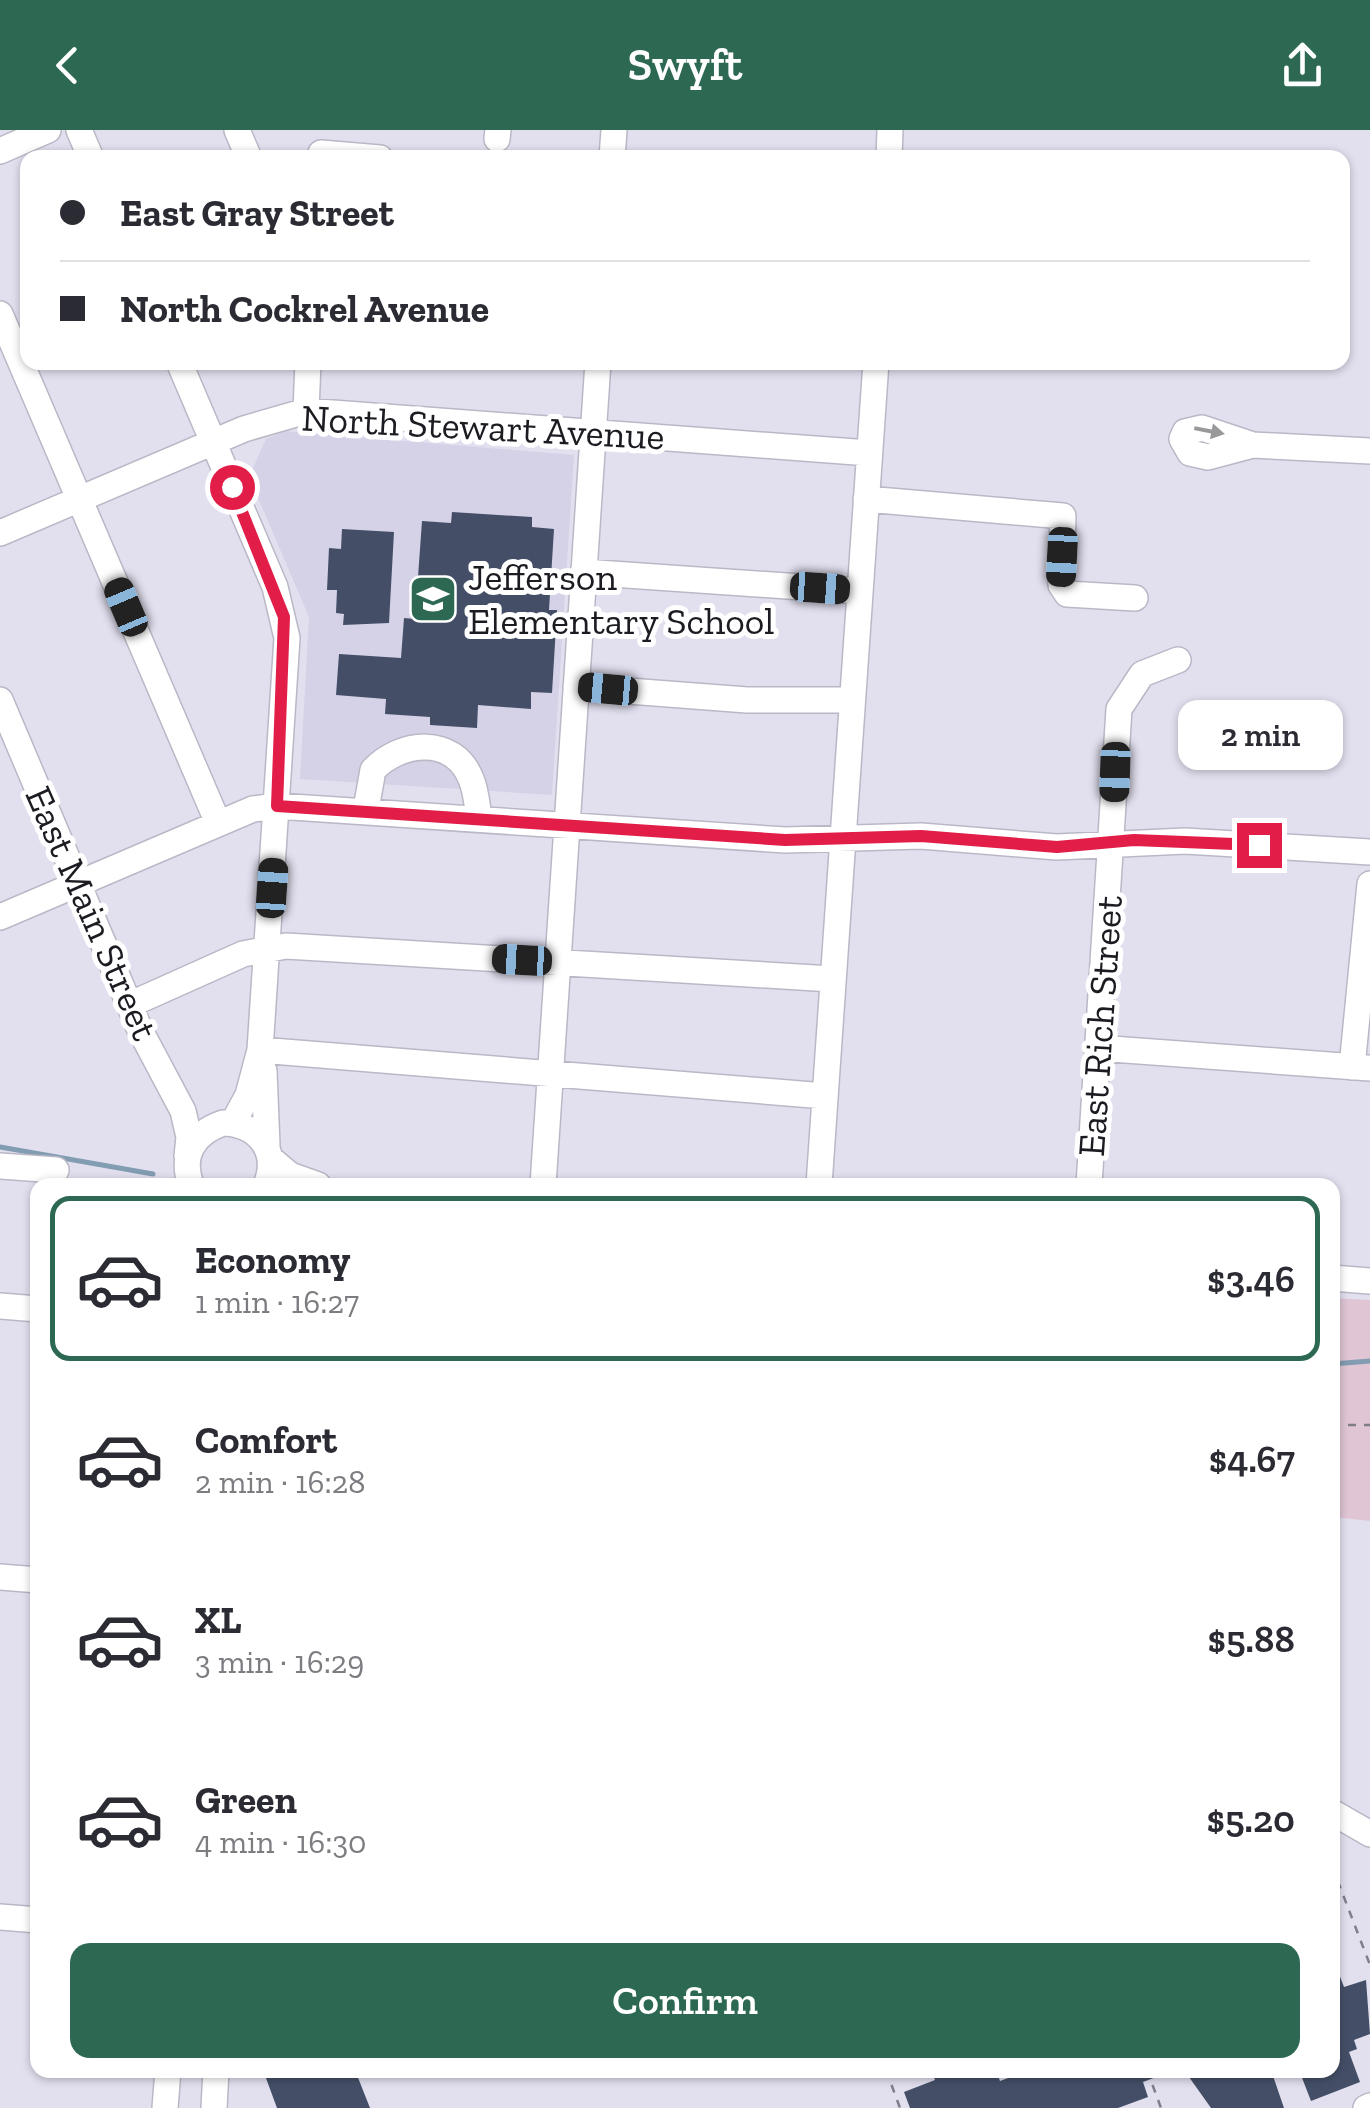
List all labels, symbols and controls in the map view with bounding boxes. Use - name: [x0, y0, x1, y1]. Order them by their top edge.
- icon: back: [40, 38, 95, 93]
- text: Swyft: [628, 38, 742, 92]
- icon: share: [1275, 38, 1330, 93]
- text: East Gray Street: [120, 190, 394, 236]
- text: North Cockrel Avenue: [120, 286, 489, 332]
- street label: North Stewart Avenue: [300, 395, 666, 459]
- one-way arrow: [1194, 424, 1225, 440]
- route start: [210, 465, 255, 510]
- car: [1045, 526, 1079, 588]
- place label: Jefferson Elementary School: [468, 554, 774, 644]
- car: [789, 571, 851, 605]
- school or university icon: Jefferson Elementary School: [407, 573, 459, 625]
- car: [100, 574, 152, 640]
- car: [577, 671, 639, 707]
- callout: 2 min: [1176, 700, 1342, 770]
- text: 2 min: [1221, 716, 1300, 754]
- car: [1099, 741, 1131, 803]
- street label: East Main Street: [16, 779, 168, 1047]
- route end: [1237, 823, 1282, 868]
- car: [255, 857, 289, 919]
- street label: East Rich Street: [1068, 894, 1132, 1158]
- car: [491, 943, 553, 977]
- icon: car: [75, 1234, 165, 1324]
- text: Economy: [195, 1237, 350, 1283]
- text: $3.46: [1207, 1256, 1295, 1302]
- text: 1 min · 16:27: [195, 1283, 359, 1321]
- icon: car: [75, 1414, 165, 1504]
- text: Comfort: [195, 1417, 337, 1463]
- text: $4.67: [1209, 1436, 1295, 1482]
- text: 2 min · 16:28: [195, 1463, 365, 1501]
- icon: car: [75, 1594, 165, 1684]
- text: XL: [195, 1597, 242, 1643]
- text: $5.88: [1208, 1616, 1295, 1662]
- text: 3 min · 16:29: [195, 1643, 364, 1681]
- icon: car: [75, 1774, 165, 1864]
- text: Green: [195, 1777, 297, 1823]
- text: $5.20: [1207, 1796, 1295, 1842]
- text: 4 min · 16:30: [195, 1823, 367, 1861]
- button: Confirm: [70, 1943, 1300, 2058]

